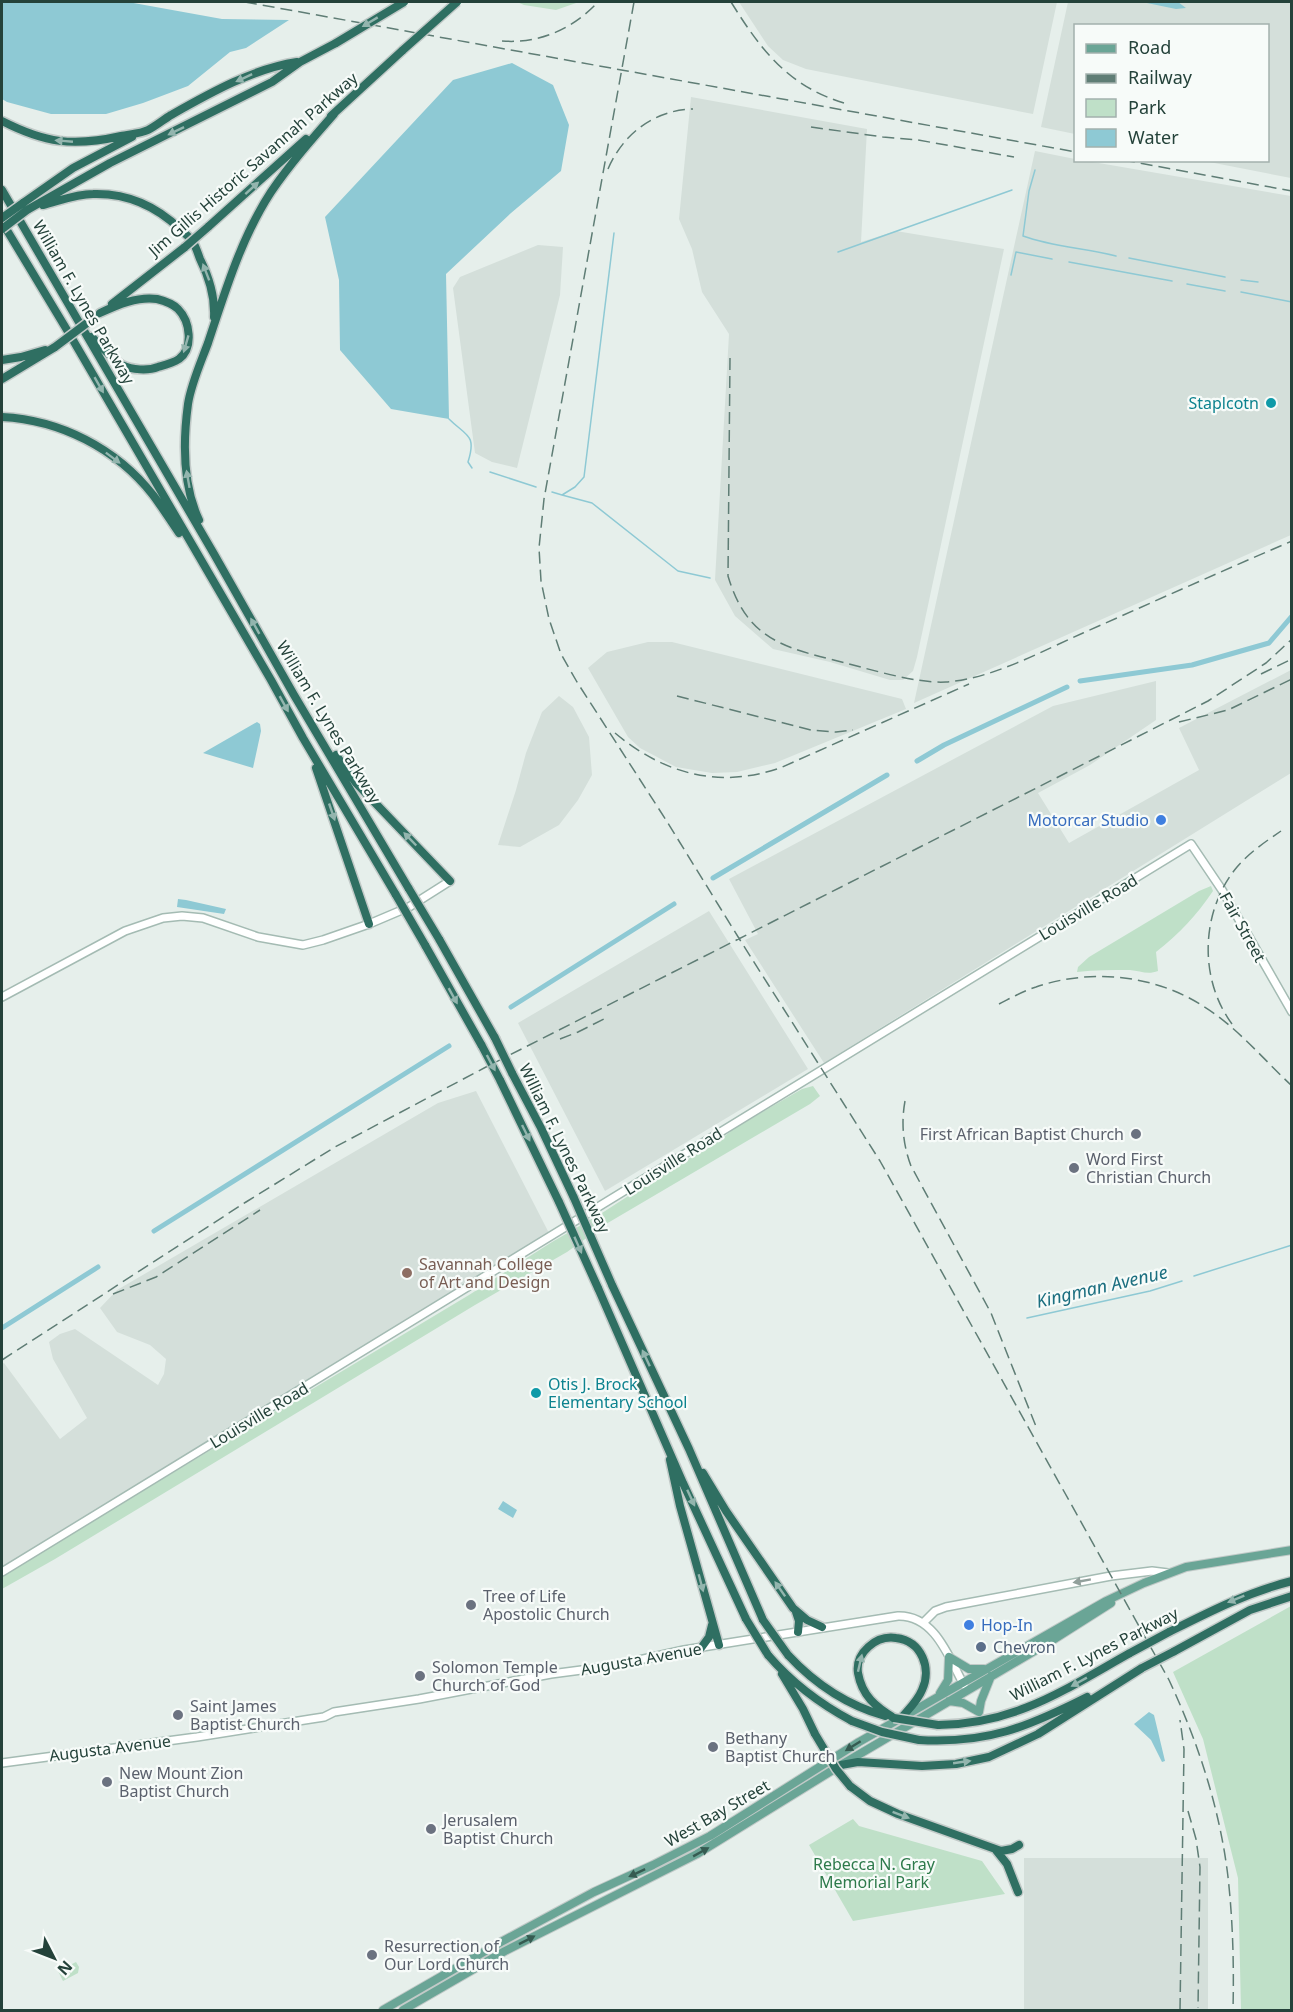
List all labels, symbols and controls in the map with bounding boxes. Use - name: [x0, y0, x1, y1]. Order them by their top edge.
- one-way arrow: [362, 17, 378, 28]
- legend: [1074, 24, 1269, 162]
- text: Road: [1128, 35, 1171, 59]
- text: Railway: [1128, 65, 1193, 89]
- street label: Jim Gillis Historic Savannah Parkway: [142, 66, 363, 262]
- one-way arrow: [236, 73, 253, 82]
- text: Park: [1128, 95, 1166, 119]
- text: Water: [1128, 125, 1179, 149]
- one-way arrow: [168, 126, 185, 136]
- one-way arrow: [55, 137, 74, 146]
- one-way arrow: [244, 181, 259, 195]
- street label: William F. Lynes Parkway: [28, 216, 140, 389]
- one-way arrow: [200, 263, 210, 281]
- one-way arrow: [181, 335, 190, 353]
- one-way arrow: [94, 377, 105, 393]
- place label: Staplcotn: [1188, 392, 1259, 414]
- marker: Staplcotn: [1264, 396, 1278, 410]
- one-way arrow: [105, 452, 121, 464]
- one-way arrow: [183, 469, 192, 488]
- one-way arrow: [250, 617, 260, 634]
- street label: William F. Lynes Parkway: [272, 637, 387, 808]
- one-way arrow: [279, 696, 289, 713]
- one-way arrow: [327, 803, 337, 821]
- place label: Motorcar Studio: [1028, 809, 1149, 831]
- marker: Motorcar Studio: [1154, 813, 1168, 827]
- one-way arrow: [403, 832, 417, 846]
- street label: Louisville Road: [1034, 869, 1142, 945]
- street label: Fair Street: [1215, 888, 1271, 966]
- one-way arrow: [448, 988, 458, 1005]
- one-way arrow: [485, 1054, 495, 1072]
- street label: William F. Lynes Parkway: [514, 1060, 616, 1237]
- street label: Louisville Road: [620, 1122, 726, 1200]
- place label: First African Baptist Church: [920, 1123, 1124, 1145]
- one-way arrow: [521, 1124, 530, 1141]
- marker: First African Baptist Church: [1129, 1127, 1143, 1141]
- place label: Word First Christian Church: [1086, 1148, 1211, 1188]
- marker: Word First Christian Church: [1067, 1161, 1081, 1175]
- one-way arrow: [574, 1237, 583, 1254]
- place label: Savannah College of Art and Design: [419, 1253, 553, 1293]
- water label: Kingman Avenue: [1034, 1259, 1170, 1313]
- marker: Savannah College of Art and Design: [400, 1266, 414, 1280]
- one-way arrow: [642, 1350, 651, 1367]
- place label: Otis J. Brock Elementary School: [548, 1373, 687, 1413]
- street label: Louisville Road: [205, 1377, 313, 1453]
- marker: Otis J. Brock Elementary School: [529, 1386, 543, 1400]
- one-way arrow: [686, 1490, 695, 1507]
- one-way arrow: [697, 1574, 706, 1592]
- one-way arrow: [1073, 1577, 1092, 1586]
- one-way arrow: [774, 1581, 786, 1597]
- place label: Tree of Life Apostolic Church: [483, 1585, 610, 1625]
- one-way arrow: [1227, 1594, 1245, 1604]
- marker: Tree of Life Apostolic Church: [464, 1598, 478, 1612]
- street label: William F. Lynes Parkway: [1006, 1602, 1183, 1706]
- place label: Hop-In: [981, 1614, 1033, 1636]
- marker: Hop-In: [962, 1618, 976, 1632]
- place label: Chevron: [993, 1636, 1056, 1658]
- street label: Augusta Avenue: [579, 1638, 703, 1680]
- marker: Chevron: [974, 1640, 988, 1654]
- one-way arrow: [856, 1654, 866, 1672]
- place label: Solomon Temple Church of God: [432, 1656, 558, 1696]
- marker: Solomon Temple Church of God: [413, 1669, 427, 1683]
- one-way arrow: [1070, 1677, 1087, 1687]
- place label: Saint James Baptist Church: [190, 1695, 300, 1735]
- marker: Saint James Baptist Church: [171, 1708, 185, 1722]
- place label: Bethany Baptist Church: [725, 1727, 835, 1767]
- street label: Augusta Avenue: [48, 1730, 172, 1766]
- marker: Bethany Baptist Church: [706, 1740, 720, 1754]
- one-way arrow: [845, 1740, 861, 1752]
- one-way arrow: [953, 1758, 972, 1767]
- place label: New Mount Zion Baptist Church: [119, 1762, 243, 1802]
- street label: West Bay Street: [661, 1774, 774, 1852]
- marker: New Mount Zion Baptist Church: [100, 1775, 114, 1789]
- place label: Jerusalem Baptist Church: [441, 1809, 553, 1849]
- one-way arrow: [892, 1810, 910, 1820]
- marker: Jerusalem Baptist Church: [424, 1822, 438, 1836]
- one-way arrow: [693, 1847, 710, 1857]
- park label: Rebecca N. Gray Memorial Park: [813, 1853, 936, 1893]
- one-way arrow: [628, 1868, 645, 1877]
- north arrow: [24, 1928, 84, 1988]
- place label: Resurrection of Our Lord Church: [384, 1935, 509, 1975]
- one-way arrow: [519, 1935, 536, 1945]
- marker: Resurrection of Our Lord Church: [365, 1948, 379, 1962]
- text: N: [53, 1956, 78, 1980]

